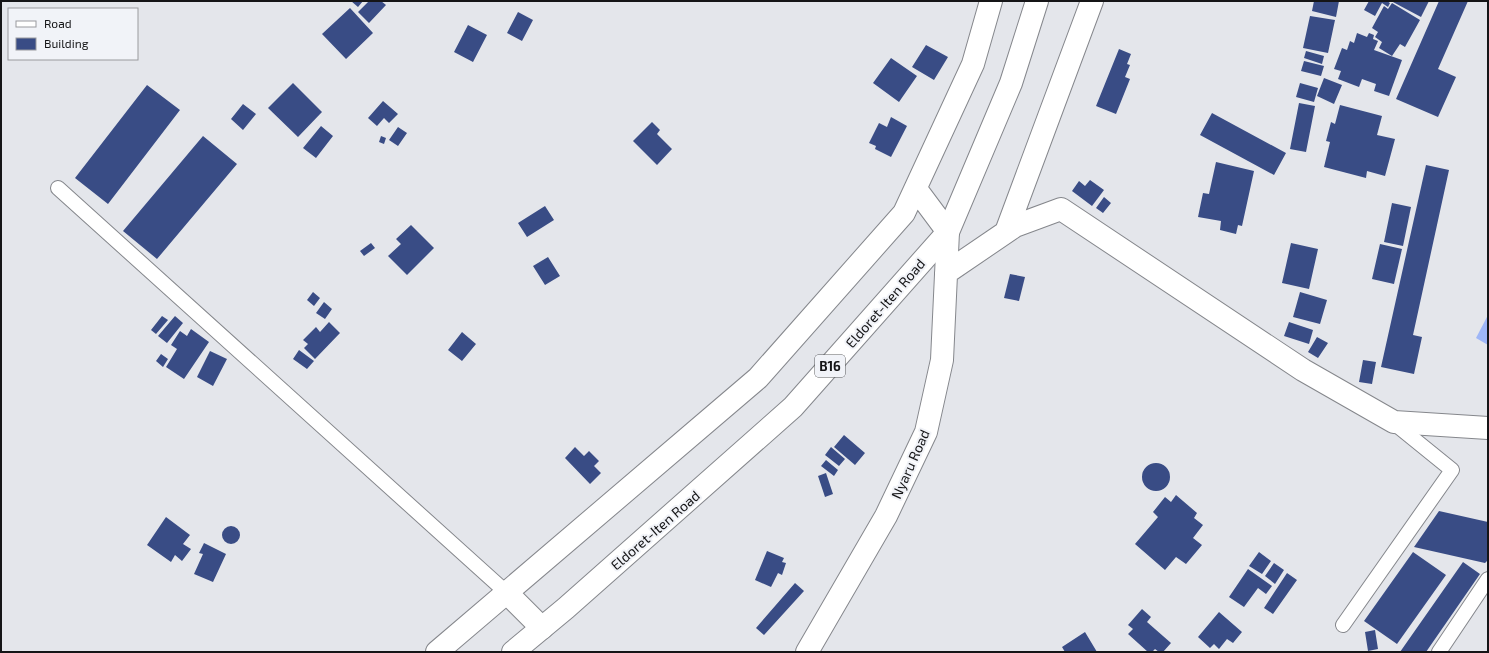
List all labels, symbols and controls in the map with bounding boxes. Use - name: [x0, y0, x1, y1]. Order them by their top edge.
- legend: [8, 8, 138, 60]
- text: Road: [44, 16, 72, 30]
- text: Building: [44, 36, 89, 50]
- street label: Eldoret-Iten Road: [842, 255, 928, 351]
- road number: B16: [815, 355, 845, 377]
- street label: Nyaru Road: [887, 427, 933, 501]
- street label: Eldoret-Iten Road: [607, 487, 703, 573]

